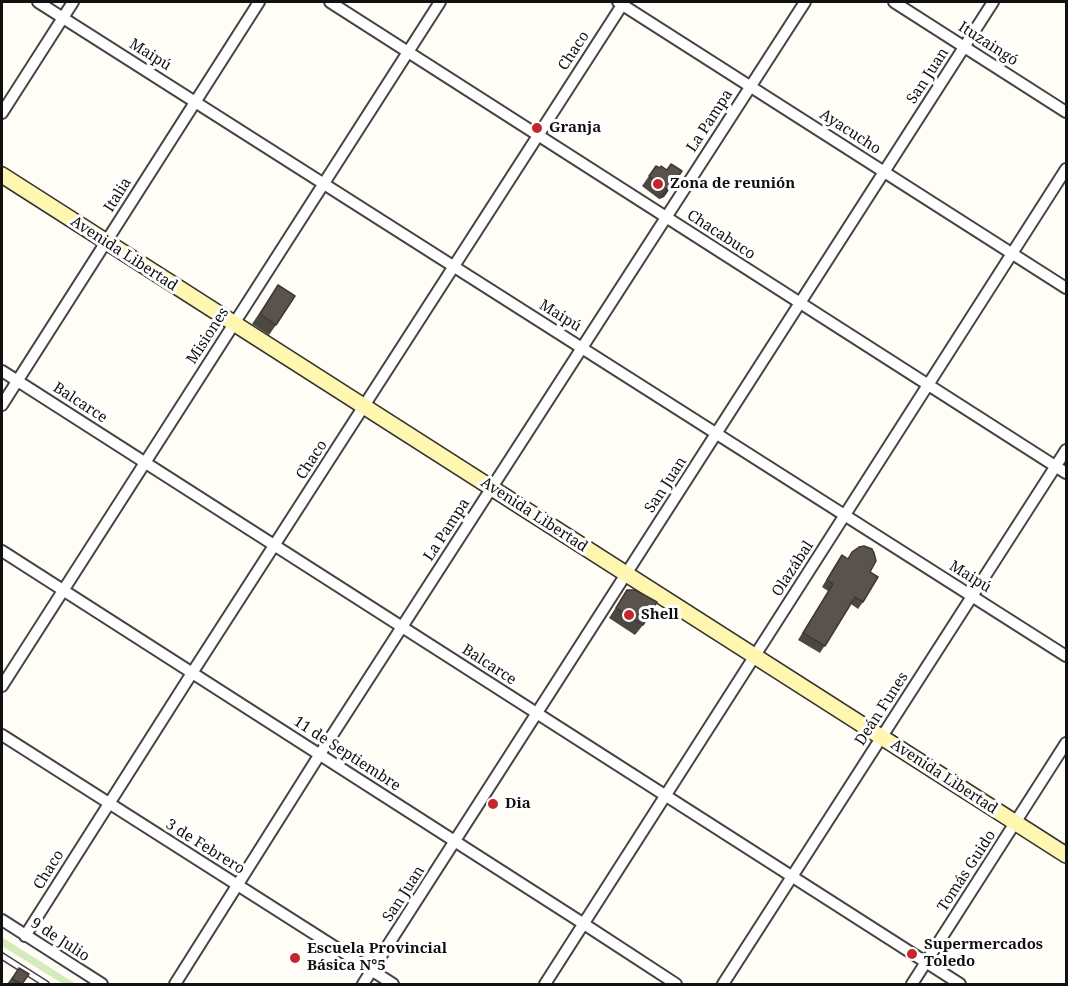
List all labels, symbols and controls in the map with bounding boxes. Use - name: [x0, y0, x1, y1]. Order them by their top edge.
- street label: Ituzaingó: [955, 18, 1021, 70]
- street label: Chaco: [555, 28, 593, 74]
- street label: Maipú: [126, 35, 174, 75]
- street label: San Juan: [903, 45, 953, 107]
- street label: La Pampa: [683, 86, 737, 156]
- street label: Ayacucho: [816, 106, 884, 158]
- place label: Granja: [549, 119, 601, 137]
- marker: Granja: [530, 121, 544, 135]
- street label: Italia: [101, 174, 135, 216]
- place label: Zona de reunión: [670, 175, 795, 193]
- marker: Zona de reunión: [651, 177, 665, 191]
- street label: Chacabuco: [683, 206, 759, 264]
- street label: Avenida Libertad: [67, 213, 181, 295]
- street label: Maipú: [536, 296, 584, 336]
- street label: Misiones: [183, 304, 233, 368]
- street label: Balcarce: [49, 379, 111, 427]
- street label: Chaco: [293, 437, 331, 483]
- street label: San Juan: [641, 454, 691, 516]
- street label: Avenida Libertad: [477, 474, 591, 556]
- street label: La Pampa: [420, 495, 474, 565]
- street label: Olazábal: [768, 538, 818, 600]
- street label: Maipú: [946, 557, 994, 597]
- place label: Shell: [641, 606, 679, 624]
- marker: Shell: [622, 608, 636, 622]
- street label: Balcarce: [458, 641, 520, 689]
- street label: Deán Funes: [852, 669, 912, 749]
- street label: 11 de Septiembre: [290, 713, 404, 795]
- street label: Avenida Libertad: [887, 736, 1001, 818]
- place label: Dia: [505, 795, 531, 813]
- marker: Dia: [486, 797, 500, 811]
- street label: 3 de Febrero: [162, 816, 248, 878]
- street label: Tomás Guido: [934, 827, 1000, 915]
- street label: Chaco: [30, 847, 68, 893]
- street label: San Juan: [379, 863, 429, 925]
- street label: 9 de Julio: [27, 914, 93, 966]
- place label: Supermercados Toledo: [924, 936, 1043, 971]
- place label: Escuela Provincial Básica N°5: [307, 940, 447, 975]
- marker: Supermercados Toledo: [905, 947, 919, 961]
- marker: Escuela Provincial Básica N°5: [288, 951, 302, 965]

